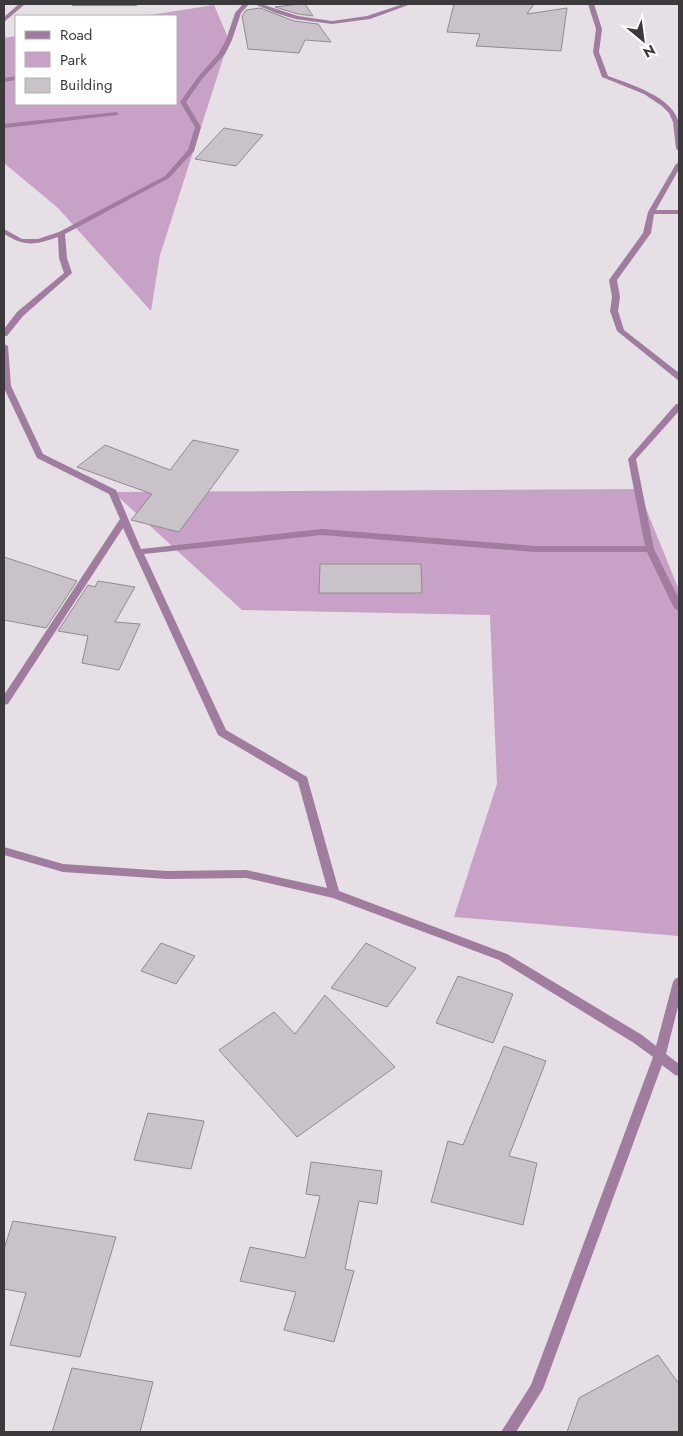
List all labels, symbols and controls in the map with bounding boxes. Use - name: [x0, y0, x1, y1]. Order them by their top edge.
- legend: [15, 15, 178, 105]
- north arrow: [618, 15, 668, 65]
- text: Road: [60, 24, 92, 46]
- text: N: [640, 40, 659, 63]
- text: Park: [60, 49, 87, 71]
- text: Building: [60, 74, 112, 96]

